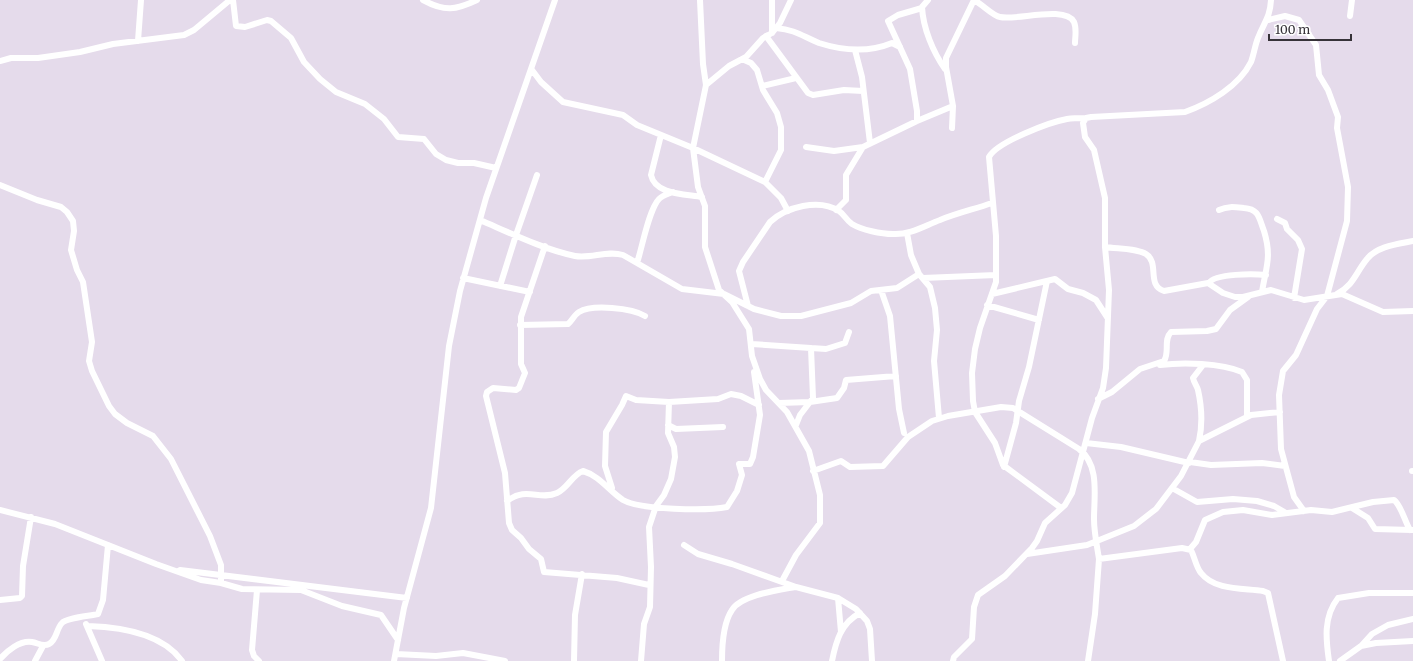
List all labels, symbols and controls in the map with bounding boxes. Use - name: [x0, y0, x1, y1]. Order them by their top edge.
- scale bar: [1269, 16, 1351, 42]
- text: 100 m: [1275, 22, 1310, 37]

